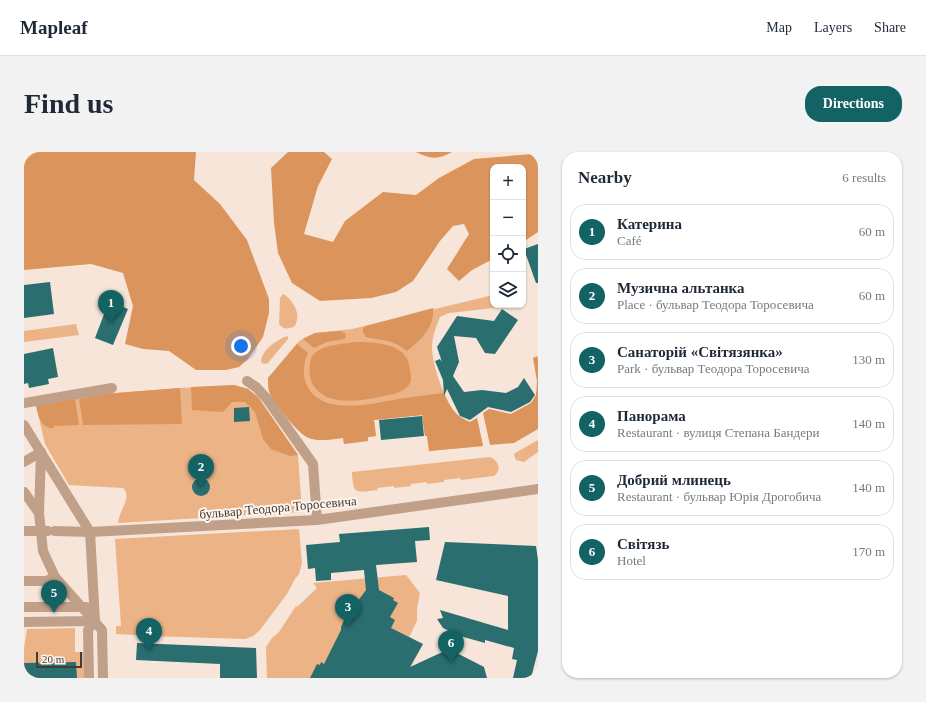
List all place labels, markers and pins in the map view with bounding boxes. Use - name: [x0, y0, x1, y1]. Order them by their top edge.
- pin: 1: [98, 290, 124, 323]
- pin: 2: [188, 454, 214, 487]
- pin: 5: [41, 580, 67, 613]
- pin: 3: [335, 594, 361, 627]
- pin: 4: [136, 618, 162, 651]
- pin: 6: [438, 630, 464, 663]

